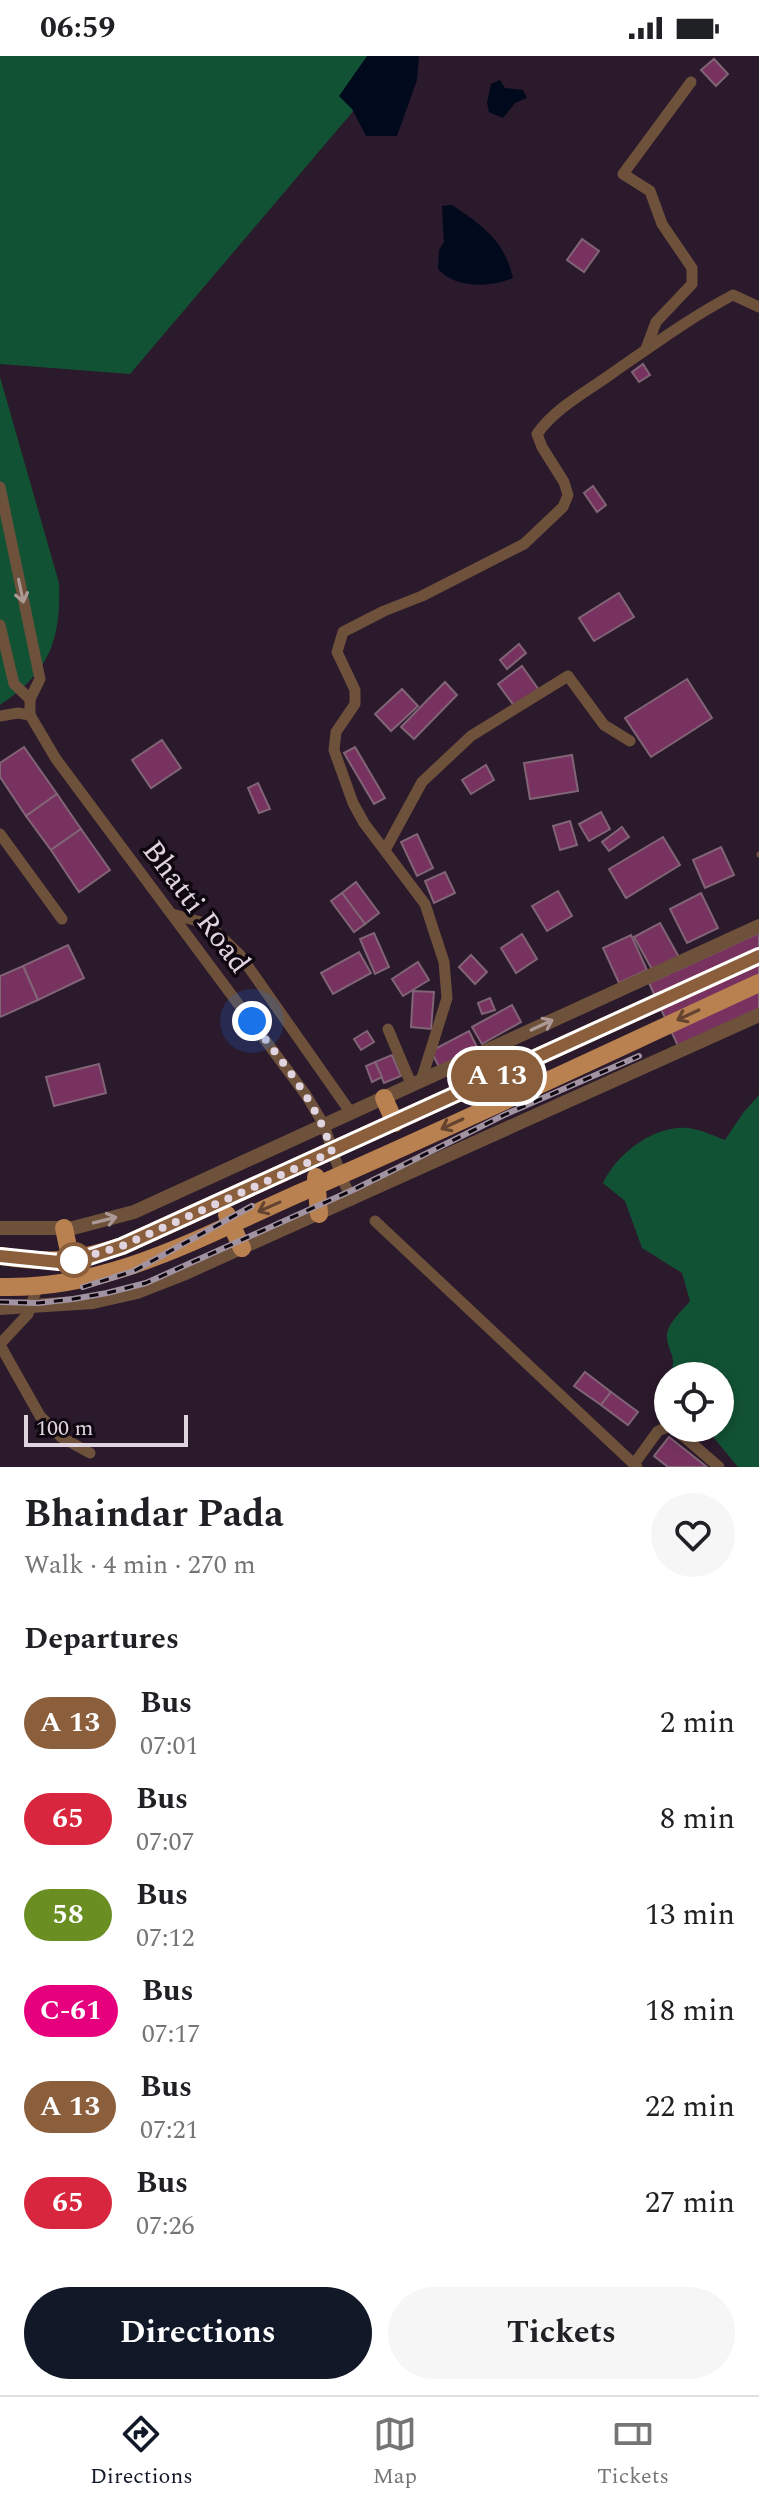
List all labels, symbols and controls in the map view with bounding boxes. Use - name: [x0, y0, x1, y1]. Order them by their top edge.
- text: 06:59: [40, 5, 115, 51]
- one-way arrow: [15, 578, 30, 603]
- street label: Bhatti Road: [130, 830, 262, 984]
- your location: [232, 1001, 272, 1041]
- one-way arrow: [676, 1008, 700, 1023]
- one-way arrow: [530, 1017, 554, 1032]
- line badge: A 13: [441, 1050, 553, 1102]
- text: A 13: [467, 1054, 527, 1097]
- one-way arrow: [440, 1117, 464, 1132]
- one-way arrow: [257, 1200, 282, 1215]
- one-way arrow: [92, 1211, 117, 1226]
- unlabelled marker: [57, 1243, 91, 1277]
- map controls: [654, 1362, 734, 1442]
- button: locate: [654, 1362, 734, 1442]
- scale bar: [24, 1411, 188, 1447]
- text: 100 m: [36, 1412, 93, 1445]
- text: Bhaindar Pada: [24, 1486, 284, 1544]
- button: heart: [651, 1493, 735, 1577]
- text: Walk · 4 min · 270 m: [24, 1545, 256, 1585]
- text: Departures: [24, 1616, 179, 1662]
- text: Bus: [140, 1680, 192, 1726]
- text: 2 min: [660, 1700, 735, 1746]
- text: A 13: [40, 1701, 100, 1744]
- text: 07:01: [140, 1726, 199, 1766]
- text: Bus: [136, 1776, 188, 1822]
- text: 8 min: [660, 1796, 735, 1842]
- text: 65: [52, 1797, 84, 1840]
- text: 07:07: [136, 1822, 195, 1862]
- text: Bus: [136, 1872, 188, 1918]
- text: 13 min: [645, 1892, 735, 1938]
- text: 58: [52, 1893, 84, 1936]
- text: 07:12: [136, 1918, 195, 1958]
- text: Bus: [142, 1968, 194, 2014]
- text: 18 min: [645, 1988, 735, 2034]
- text: C-61: [40, 1989, 102, 2032]
- text: 07:17: [142, 2014, 200, 2054]
- text: Bus: [140, 2064, 192, 2110]
- text: 22 min: [645, 2084, 735, 2130]
- text: A 13: [40, 2085, 100, 2128]
- text: 07:21: [140, 2110, 199, 2150]
- text: Bus: [136, 2160, 188, 2206]
- text: 27 min: [645, 2180, 735, 2226]
- text: 65: [52, 2181, 84, 2224]
- text: 07:26: [136, 2206, 195, 2246]
- button: Directions: [24, 2287, 372, 2379]
- button: Tickets: [388, 2287, 735, 2379]
- tab: Directions: [90, 2412, 193, 2493]
- tab: Map: [373, 2412, 417, 2493]
- tab: Tickets: [597, 2412, 669, 2493]

